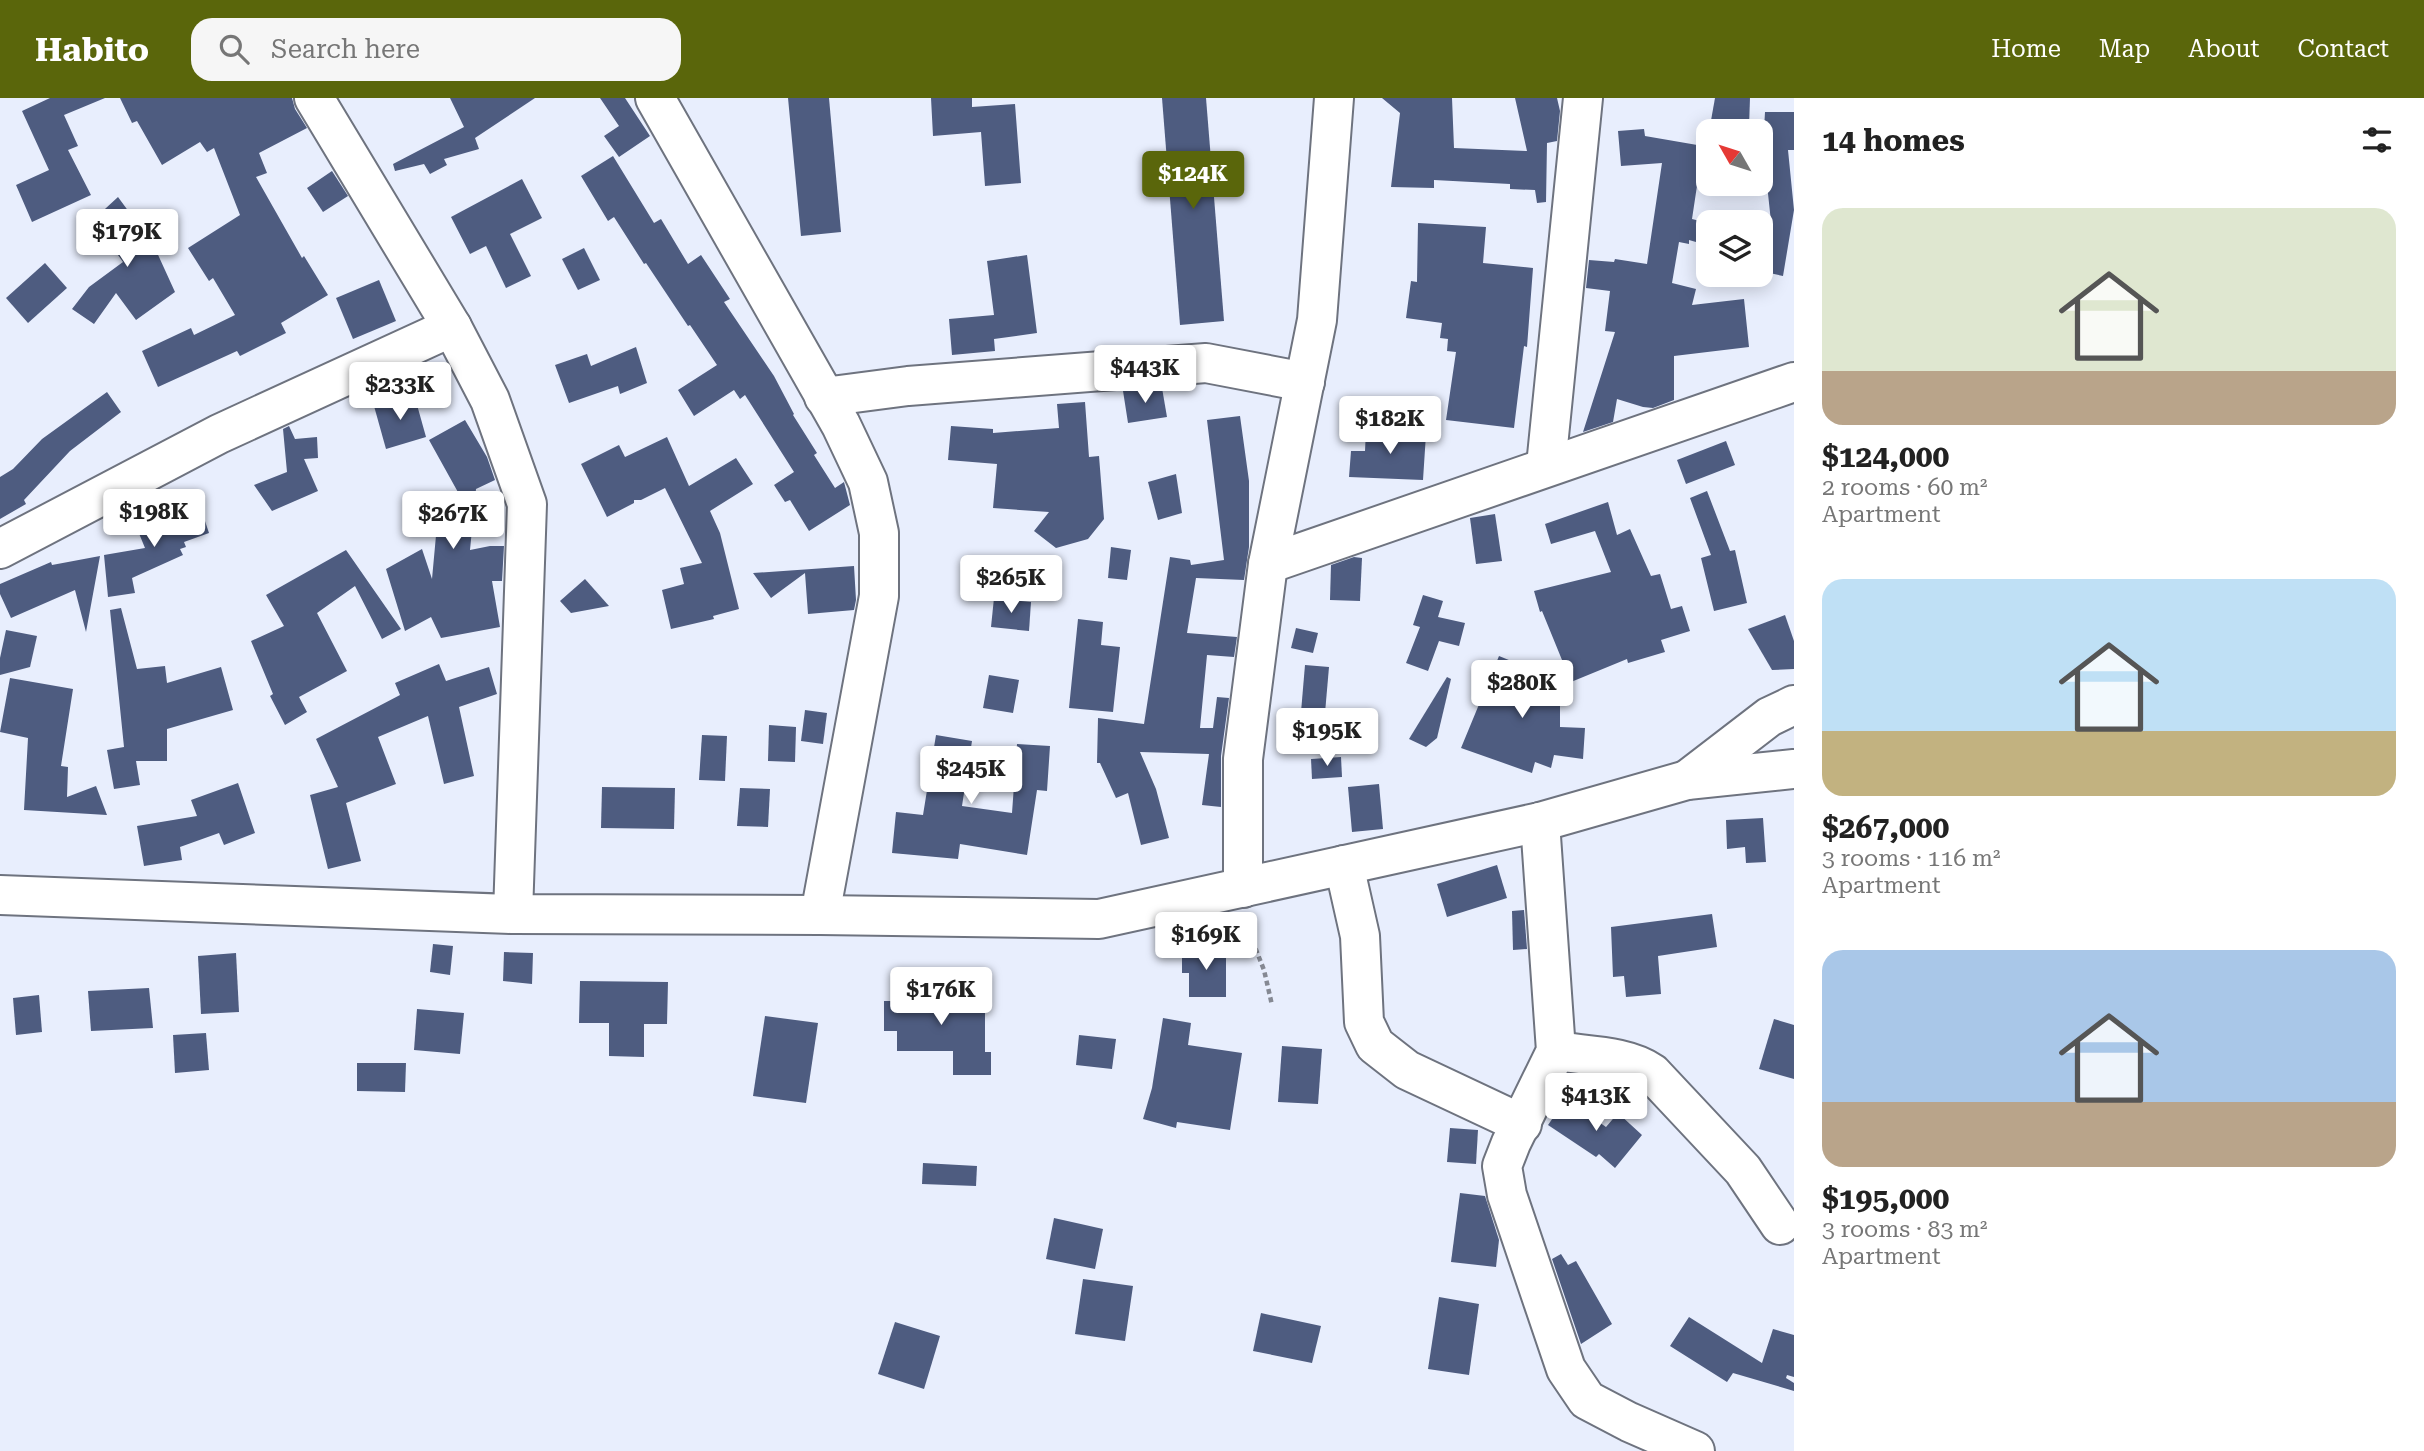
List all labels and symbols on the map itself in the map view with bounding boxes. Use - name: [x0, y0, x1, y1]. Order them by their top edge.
- north arrow: [1696, 119, 1773, 196]
- pin: $124K: [1144, 152, 1242, 211]
- pin: $179K: [78, 209, 176, 269]
- pin: $443K: [1096, 345, 1194, 405]
- pin: $233K: [351, 362, 449, 422]
- pin: $182K: [1341, 396, 1439, 456]
- pin: $198K: [105, 490, 203, 549]
- pin: $267K: [404, 491, 502, 551]
- pin: $265K: [962, 556, 1060, 615]
- pin: $280K: [1473, 660, 1571, 720]
- pin: $195K: [1278, 708, 1376, 768]
- pin: $245K: [922, 746, 1020, 806]
- pin: $169K: [1157, 912, 1255, 972]
- pin: $176K: [892, 968, 990, 1027]
- pin: $413K: [1547, 1074, 1645, 1133]

